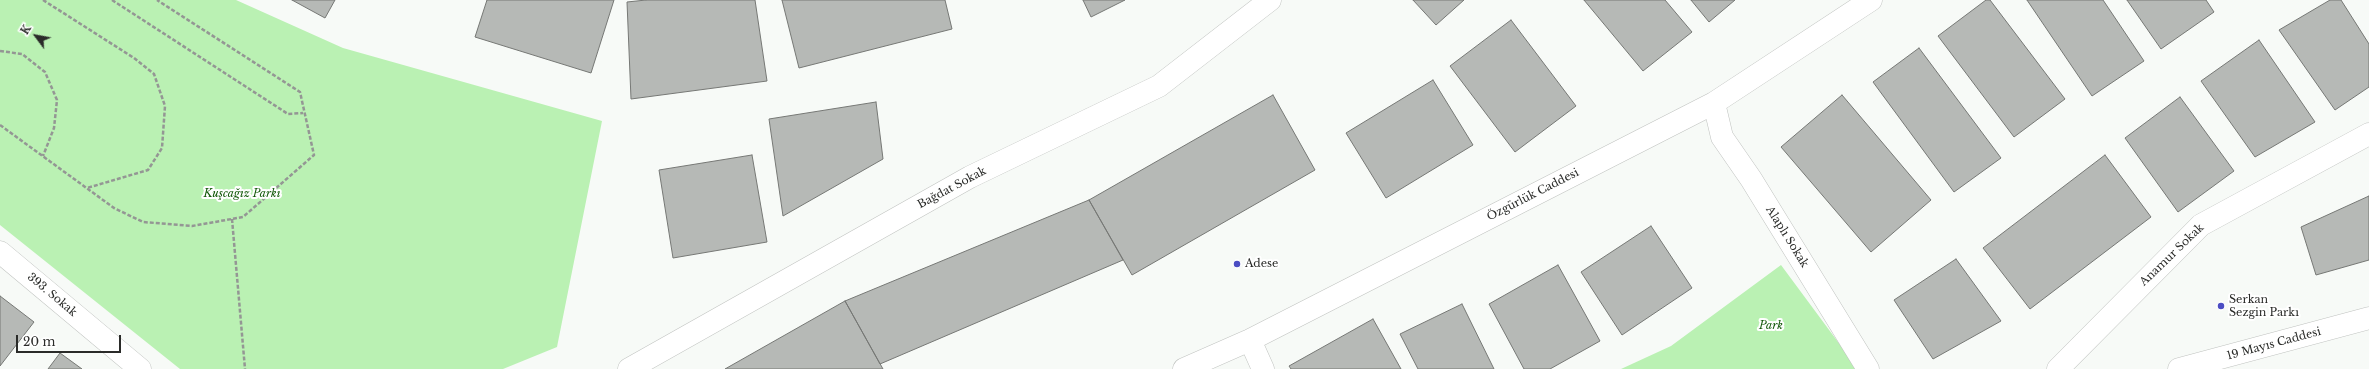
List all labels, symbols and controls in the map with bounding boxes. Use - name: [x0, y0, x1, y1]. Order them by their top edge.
- north arrow: [16, 16, 56, 56]
- text: K: [17, 22, 34, 37]
- street label: Bağdat Sokak: [915, 164, 989, 212]
- street label: Özgürlük Caddesi: [1485, 166, 1581, 224]
- park label: Kuşcağız Parkı: [204, 187, 280, 201]
- street label: Alaplı Sokak: [1763, 204, 1811, 270]
- street label: Anamur Sokak: [2137, 221, 2207, 289]
- place label: Adese: [1245, 257, 1278, 271]
- marker: Adese: [1232, 259, 1242, 269]
- street label: 393. Sokak: [25, 270, 79, 320]
- place label: Serkan Sezgin Parkı: [2229, 293, 2299, 319]
- marker: Serkan Sezgin Parkı: [2216, 301, 2226, 311]
- park label: Park: [1759, 319, 1783, 333]
- street label: 19 Mayıs Caddesi: [2226, 325, 2322, 363]
- scale bar: [18, 327, 123, 353]
- text: 20 m: [23, 334, 55, 349]

